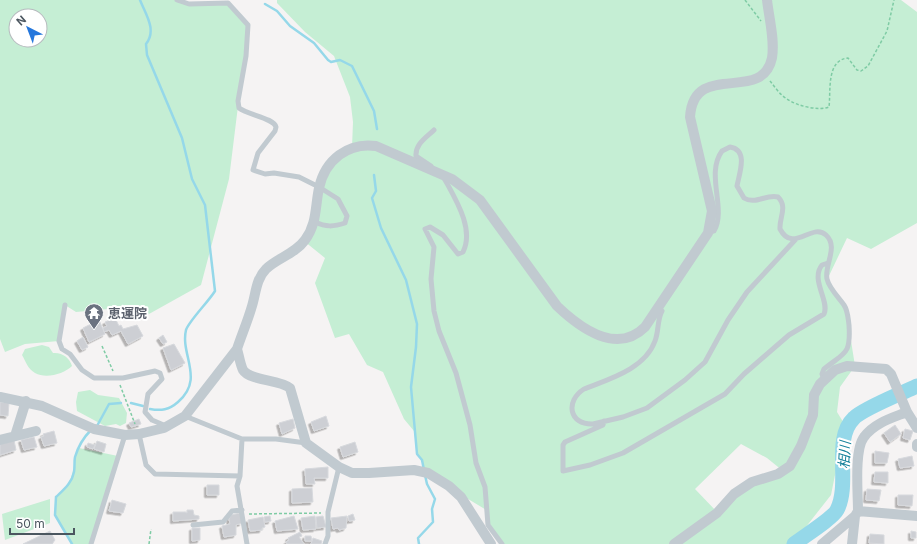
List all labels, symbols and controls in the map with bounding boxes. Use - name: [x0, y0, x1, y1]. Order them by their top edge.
- north arrow: [8, 8, 48, 48]
- text: N: [14, 13, 29, 29]
- temple icon: 恵運院: [83, 302, 105, 330]
- place label: 恵運院: [108, 305, 147, 321]
- water label: 相川: [835, 439, 853, 469]
- scale bar: [10, 510, 74, 536]
- text: 50 m: [16, 516, 45, 531]

